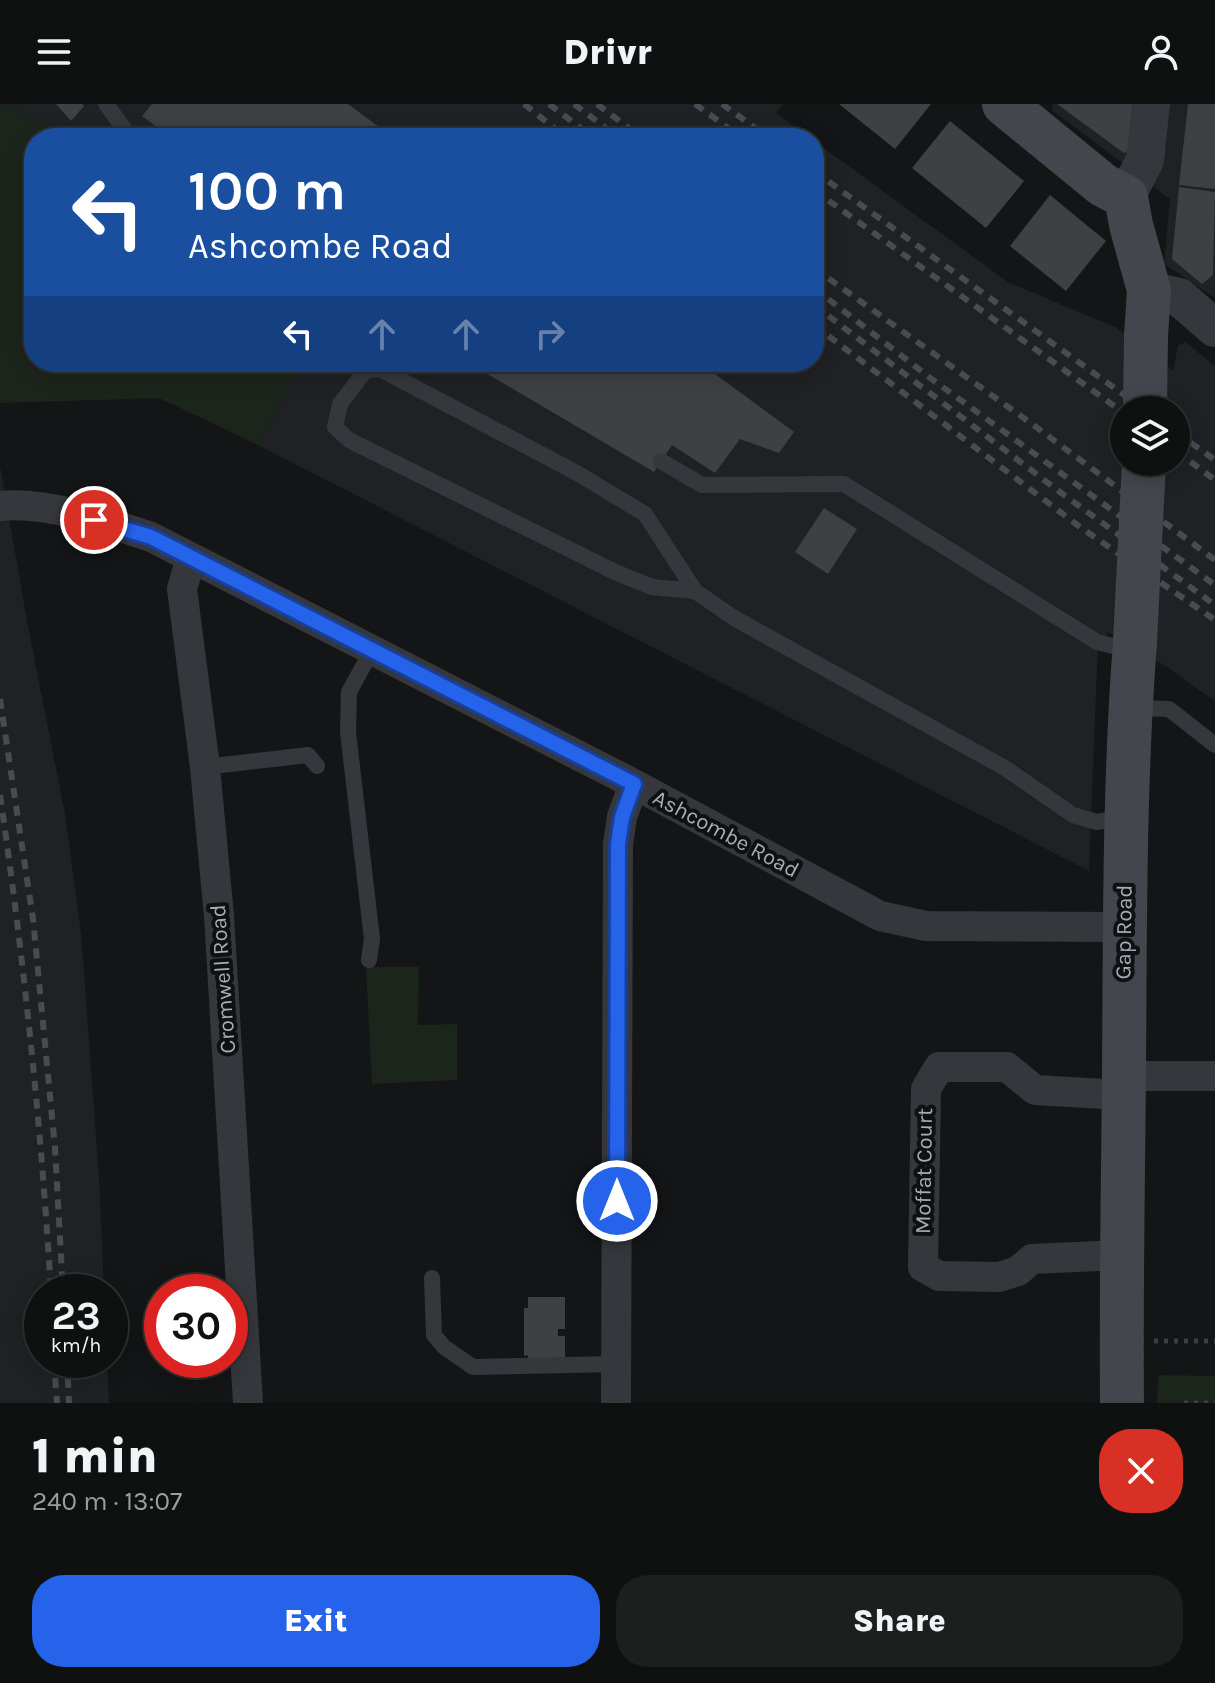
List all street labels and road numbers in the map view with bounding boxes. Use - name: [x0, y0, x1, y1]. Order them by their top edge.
- street label: Ashcombe Road: [649, 785, 803, 883]
- street label: Gap Road: [1110, 884, 1138, 980]
- street label: Cromwell Road: [205, 904, 241, 1054]
- street label: Moffat Court: [910, 1108, 938, 1234]

